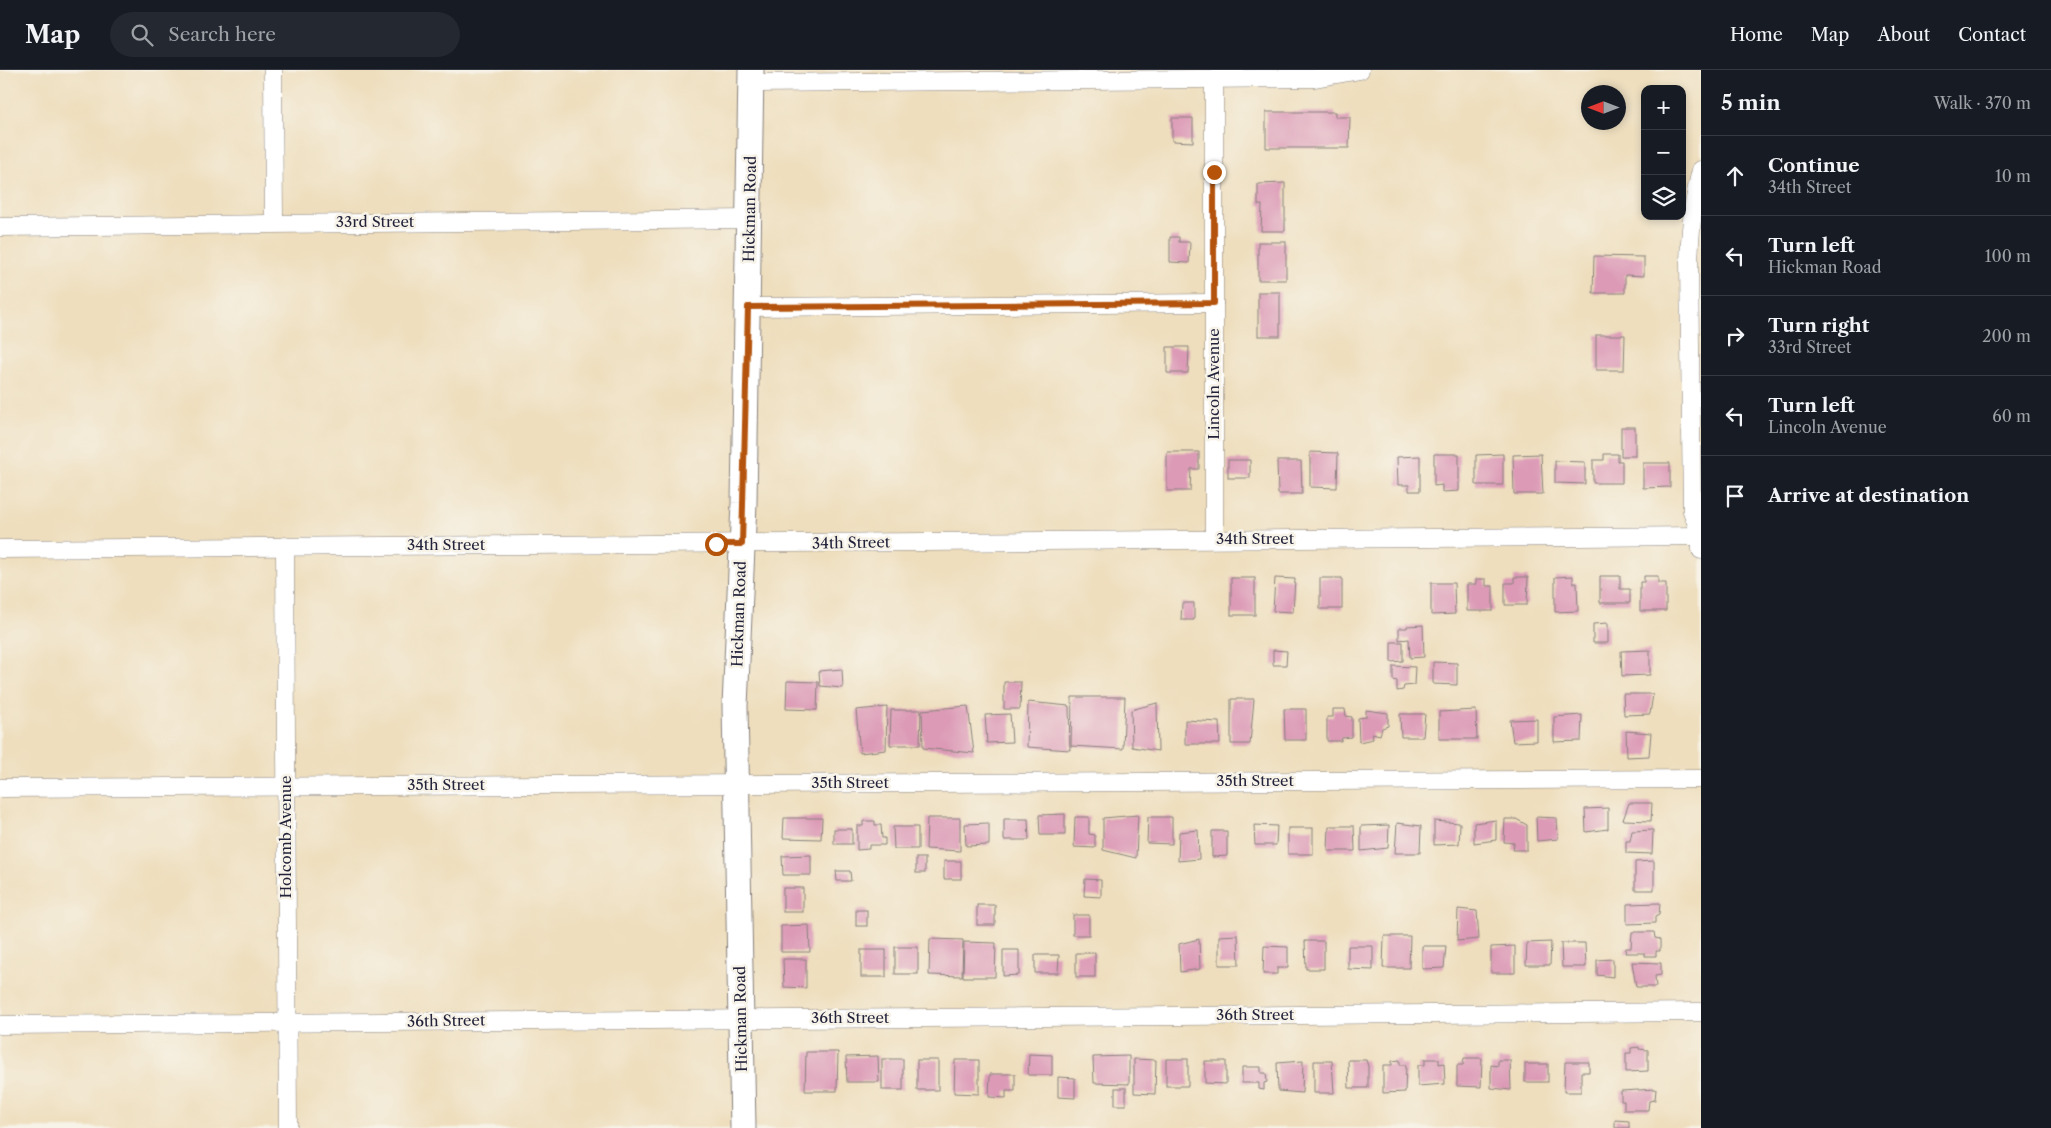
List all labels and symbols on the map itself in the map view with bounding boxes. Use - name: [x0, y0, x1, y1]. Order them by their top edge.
- north arrow: [1581, 85, 1626, 130]
- street label: Hickman Road: [739, 156, 760, 262]
- route end: [1203, 161, 1226, 184]
- street label: 33rd Street: [336, 212, 415, 231]
- street label: Lincoln Avenue: [1204, 328, 1223, 440]
- street label: 34th Street: [1216, 529, 1295, 548]
- street label: 34th Street: [812, 532, 891, 553]
- route start: [705, 533, 728, 556]
- street label: 34th Street: [407, 535, 486, 554]
- street label: Hickman Road: [727, 561, 750, 667]
- street label: 35th Street: [1216, 771, 1294, 790]
- street label: 35th Street: [811, 773, 889, 792]
- street label: 35th Street: [407, 775, 485, 794]
- street label: Holcomb Avenue: [276, 776, 295, 898]
- street label: Hickman Road: [730, 966, 751, 1072]
- street label: 36th Street: [1216, 1005, 1295, 1024]
- street label: 36th Street: [811, 1008, 890, 1027]
- street label: 36th Street: [407, 1010, 486, 1031]

